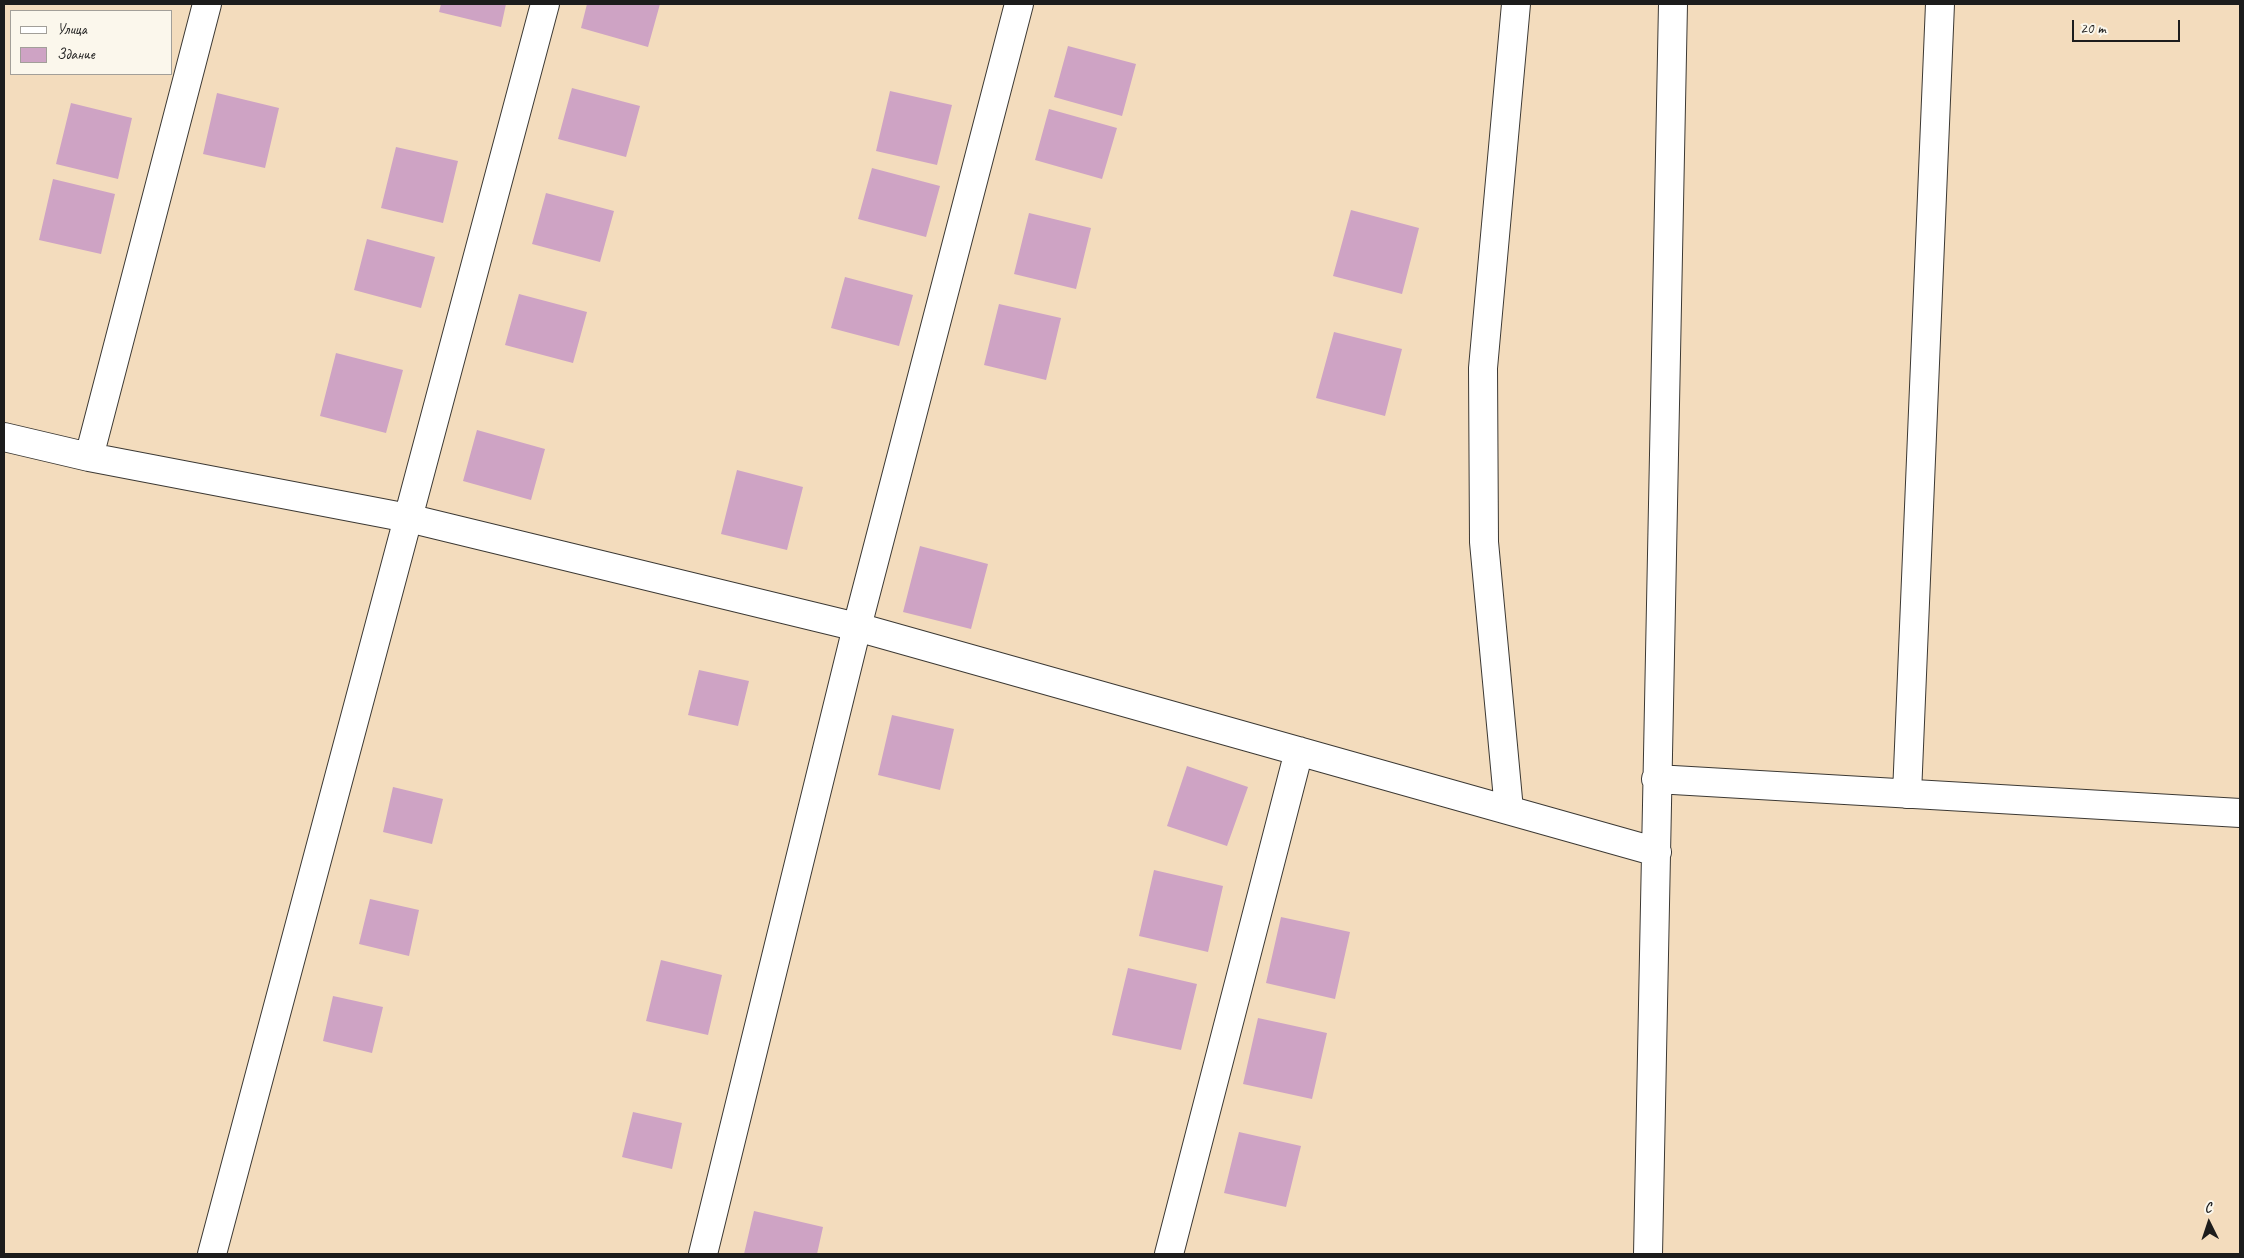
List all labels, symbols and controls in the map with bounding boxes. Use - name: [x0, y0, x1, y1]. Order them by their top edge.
- legend: [10, 10, 172, 75]
- scale bar: [2074, 10, 2182, 42]
- text: 20 m: [2080, 19, 2106, 38]
- text: Улица: [57, 20, 87, 39]
- text: Здание: [57, 45, 95, 64]
- north arrow: [2184, 1198, 2234, 1248]
- text: С: [2204, 1199, 2212, 1216]

